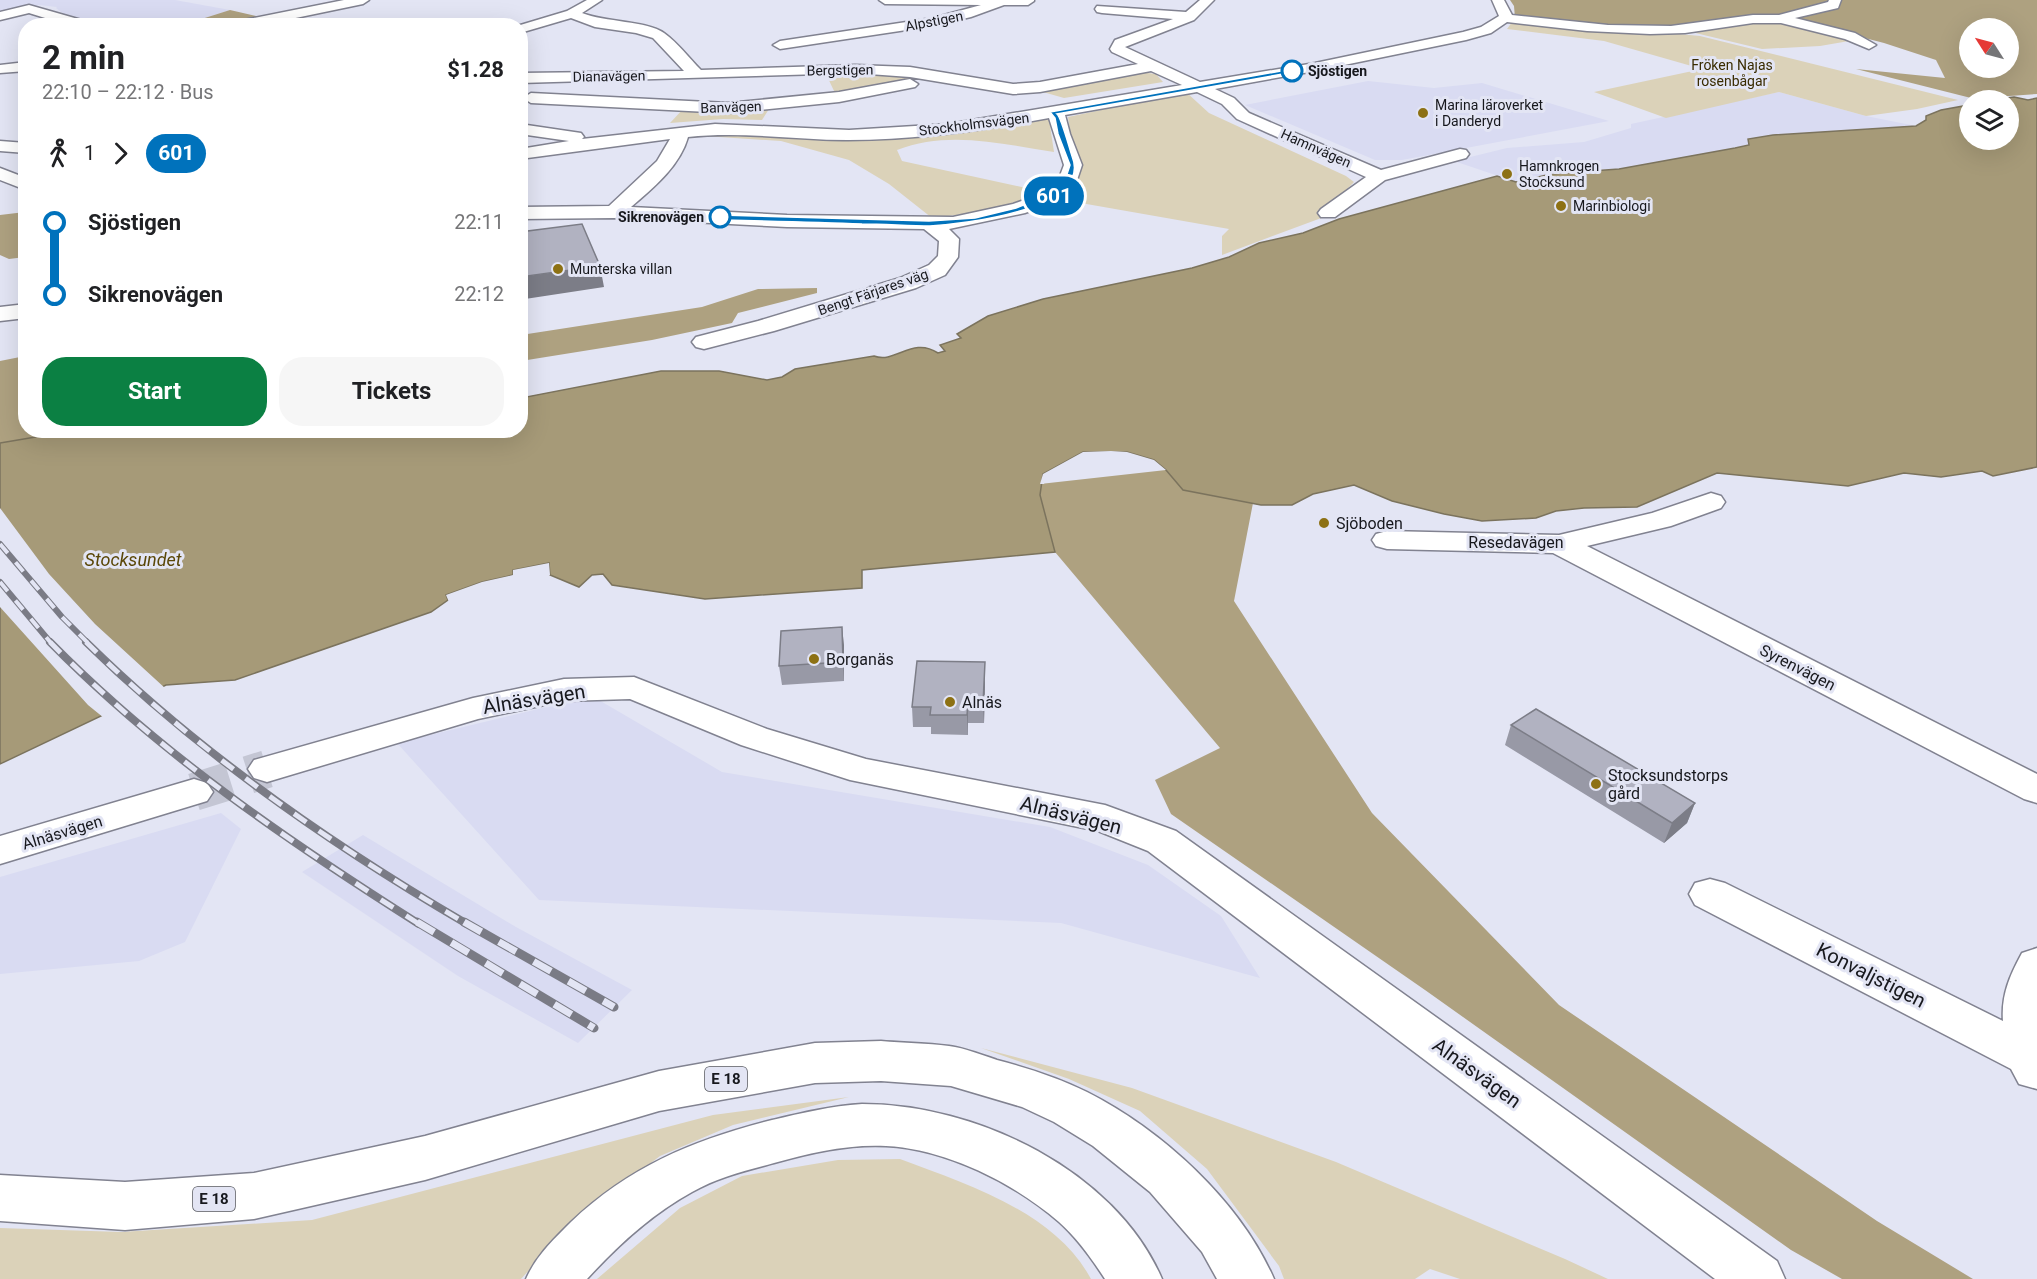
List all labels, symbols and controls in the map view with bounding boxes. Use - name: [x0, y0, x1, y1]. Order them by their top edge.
- street label: Alpstigen: [904, 8, 964, 34]
- north arrow: [1959, 18, 2019, 78]
- map controls: [1959, 18, 2019, 150]
- text: 2 min: [42, 38, 125, 77]
- text: $1.28: [447, 57, 504, 82]
- park label: Fröken Najas rosenbågar: [1691, 57, 1773, 89]
- marker: Sjöstigen: [1281, 60, 1303, 82]
- street label: Bergstigen: [806, 61, 874, 79]
- place label: Sjöstigen: [1308, 63, 1367, 79]
- street label: Dianavägen: [572, 67, 646, 85]
- text: 22:10 – 22:12 · Bus: [42, 80, 214, 104]
- button: layers: [1959, 90, 2019, 150]
- place label: Marina läroverket i Danderyd: [1435, 97, 1544, 129]
- street label: Banvägen: [700, 98, 762, 116]
- marker: Marina läroverket i Danderyd: [1416, 106, 1430, 120]
- street label: Stockholmsvägen: [918, 109, 1030, 139]
- street label: Hamnvägen: [1279, 125, 1353, 171]
- icon: walk: [42, 137, 75, 170]
- icon: forward: [104, 137, 137, 170]
- text: 1: [84, 141, 95, 165]
- text: 601: [158, 141, 194, 165]
- place label: Hamnkrogen Stocksund: [1519, 158, 1599, 190]
- marker: Hamnkrogen Stocksund: [1500, 167, 1514, 181]
- line badge: 601: [1020, 176, 1088, 216]
- text: 601: [1036, 184, 1072, 208]
- place label: Marinbiologi: [1573, 198, 1651, 214]
- marker: Marinbiologi: [1554, 199, 1568, 213]
- marker: Sikrenovägen: [709, 206, 731, 228]
- place label: Sikrenovägen: [618, 209, 704, 225]
- text: Sjöstigen: [88, 210, 181, 235]
- text: 22:11: [454, 210, 504, 234]
- place label: Munterska villan: [570, 261, 672, 277]
- marker: Munterska villan: [551, 262, 565, 276]
- street label: Bengt Färjares väg: [816, 266, 930, 318]
- text: Sikrenovägen: [88, 282, 223, 307]
- text: 22:12: [454, 282, 504, 306]
- button: Start: [42, 357, 267, 426]
- button: Tickets: [279, 357, 504, 426]
- place label: Sjöboden: [1336, 514, 1403, 533]
- marker: Sjöboden: [1317, 516, 1331, 530]
- street label: Resedavägen: [1468, 533, 1564, 552]
- water label: Stocksundet: [85, 549, 182, 570]
- street label: Syrenvägen: [1757, 640, 1839, 695]
- place label: Borganäs: [826, 650, 894, 669]
- marker: Borganäs: [807, 652, 821, 666]
- street label: Alnäsvägen: [481, 679, 587, 719]
- place label: Alnäs: [962, 693, 1002, 712]
- marker: Alnäs: [943, 695, 957, 709]
- place label: Stocksundstorps gård: [1608, 766, 1728, 803]
- marker: Stocksundstorps gård: [1589, 777, 1603, 791]
- street label: Alnäsvägen: [1018, 791, 1124, 839]
- street label: Alnäsvägen: [20, 811, 104, 854]
- street label: Konvaljstigen: [1812, 937, 1930, 1013]
- street label: Alnäsvägen: [1428, 1033, 1526, 1113]
- road number: E 18: [705, 1067, 747, 1091]
- road number: E 18: [193, 1187, 235, 1211]

